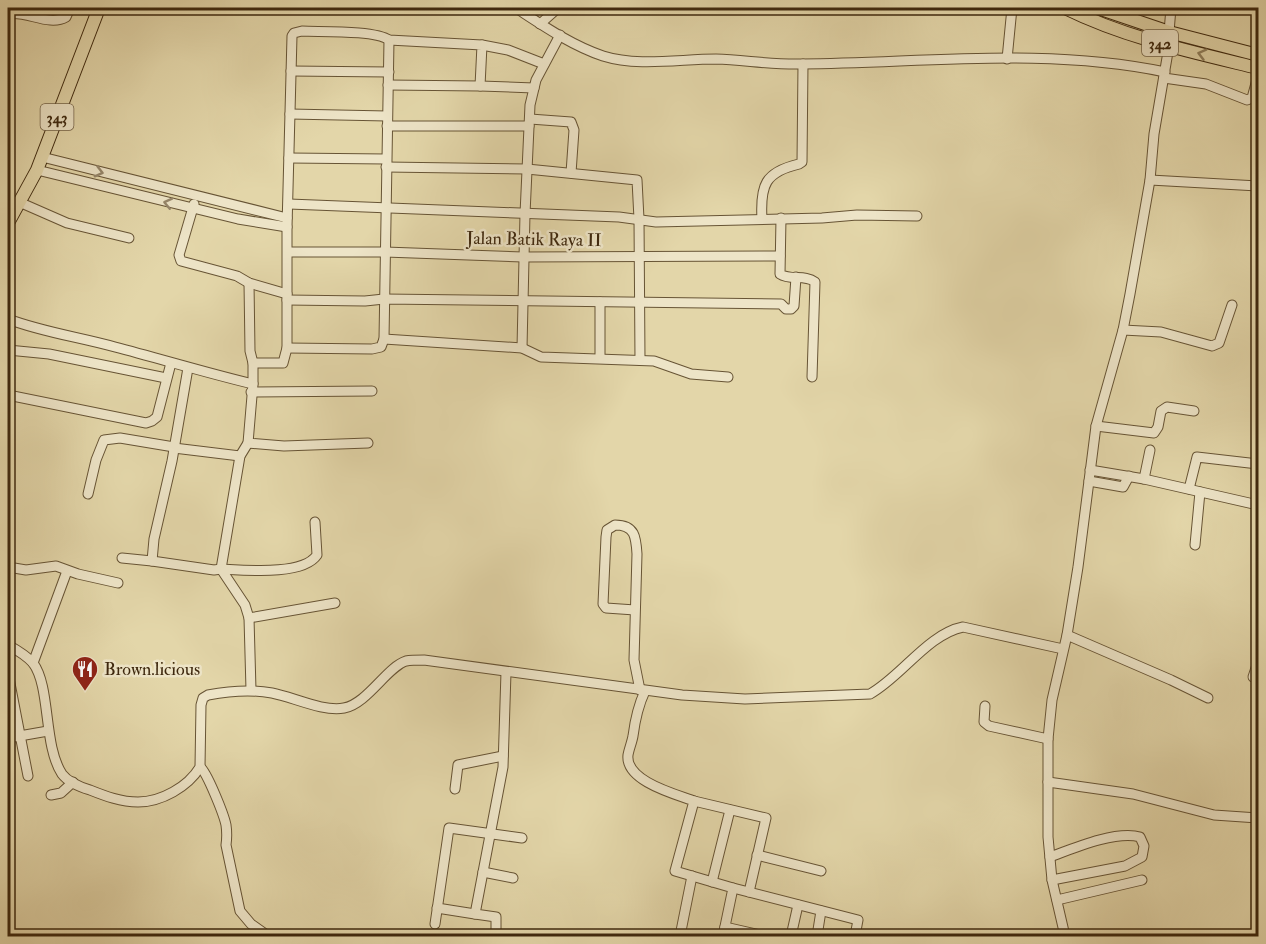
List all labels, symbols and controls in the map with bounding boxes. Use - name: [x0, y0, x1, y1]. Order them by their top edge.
- road number: 342: [1142, 30, 1178, 56]
- one-way arrow: [1197, 49, 1207, 62]
- road number: 343: [40, 104, 74, 130]
- one-way arrow: [94, 164, 104, 177]
- one-way arrow: [164, 197, 174, 210]
- street label: Jalan Batik Raya II: [465, 227, 602, 252]
- restaurant icon: Brown.licious: [70, 654, 100, 692]
- place label: Brown.licious: [104, 658, 200, 681]

